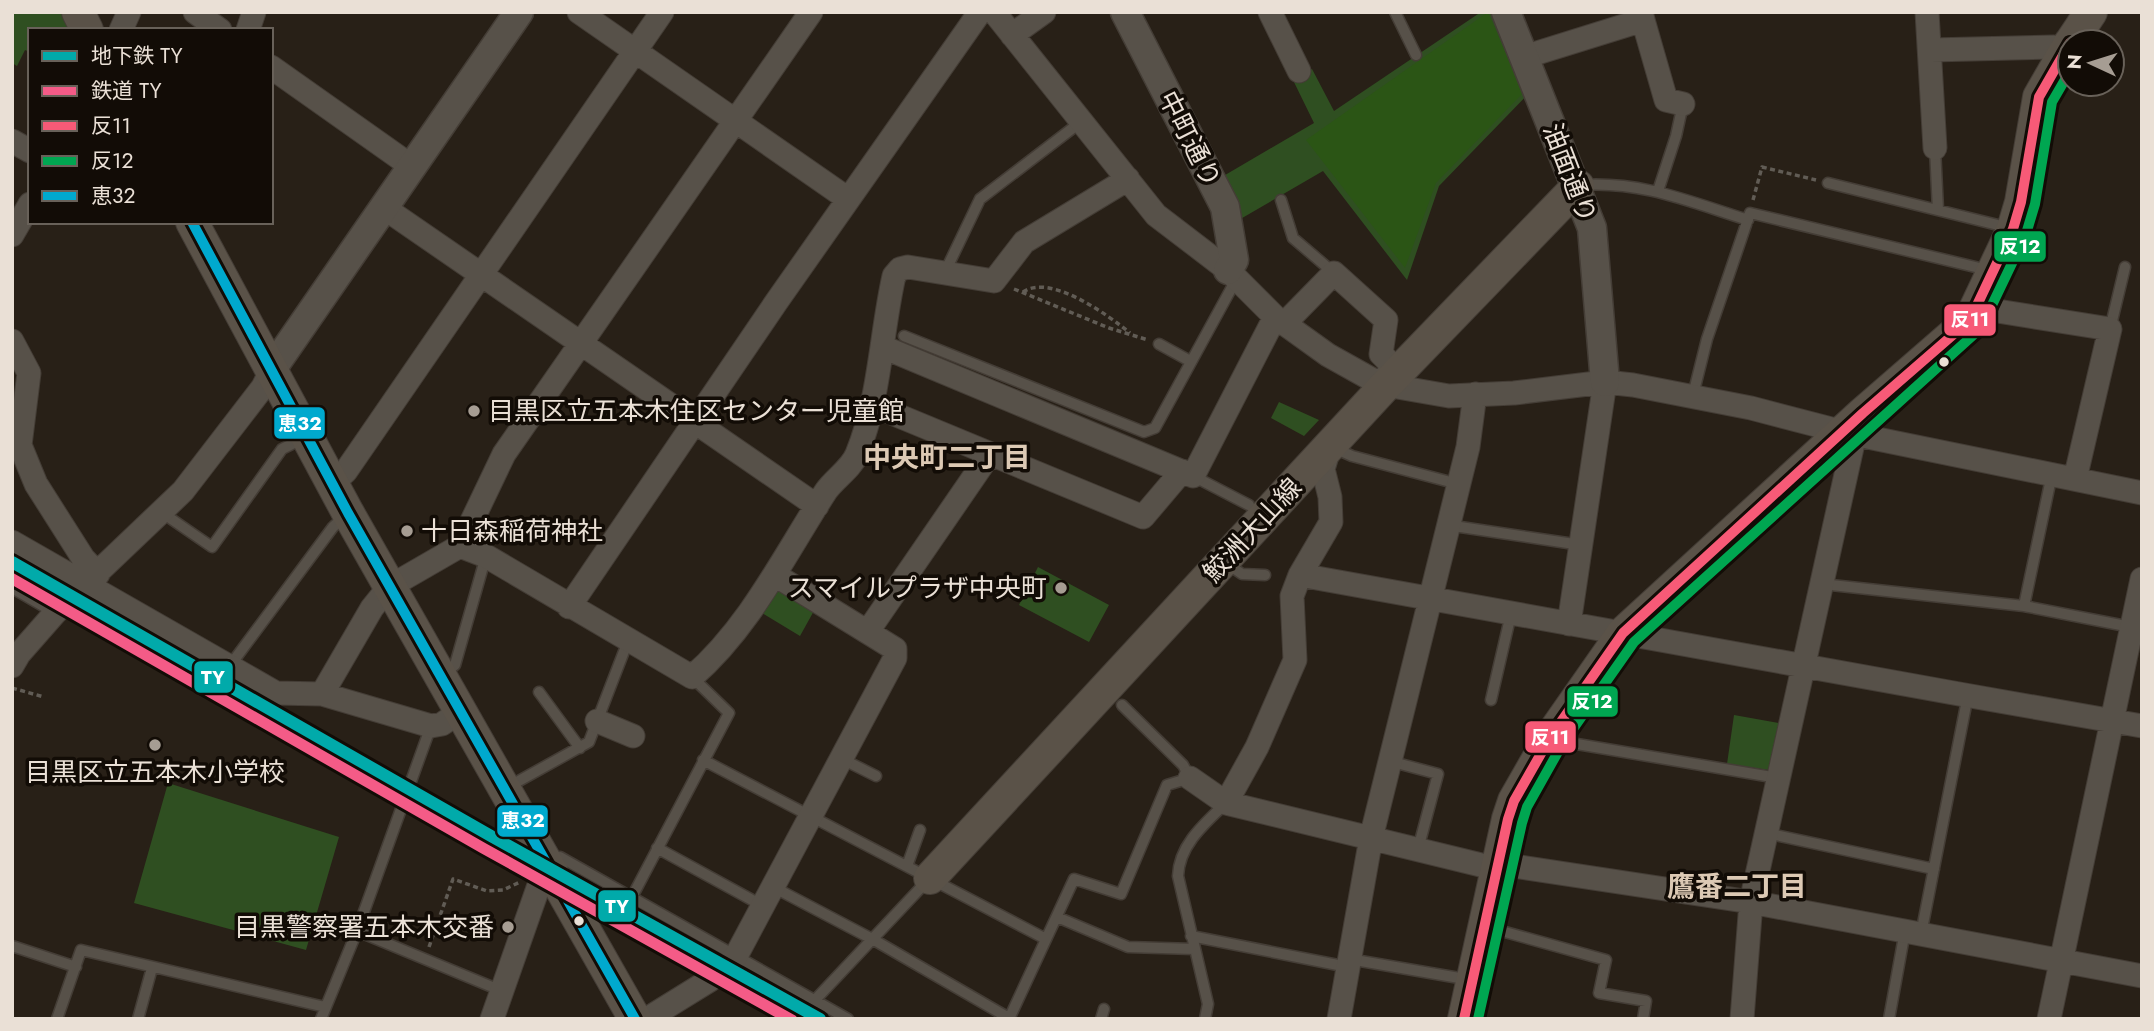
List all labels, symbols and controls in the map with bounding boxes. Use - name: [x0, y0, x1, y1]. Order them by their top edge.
- legend: [28, 28, 273, 224]
- north arrow: [2056, 28, 2126, 98]
- text: 地下鉄 TY: [91, 41, 183, 71]
- text: N: [2061, 53, 2089, 70]
- text: 鉄道 TY: [91, 76, 162, 106]
- street label: 中町通り: [1149, 84, 1231, 194]
- text: 反11: [91, 111, 131, 141]
- street label: 油面通り: [1534, 118, 1606, 228]
- text: 反12: [91, 146, 133, 176]
- text: 恵32: [91, 181, 135, 211]
- line badge: 反12: [1993, 230, 2047, 263]
- text: 反12: [1999, 233, 2041, 260]
- line badge: 反11: [1943, 303, 1997, 337]
- text: 反11: [1951, 306, 1989, 333]
- unlabelled marker: [1937, 355, 1951, 369]
- place label: 目黒区立五本木住区センター児童館: [488, 392, 904, 430]
- marker: 目黒区立五本木住区センター児童館: [466, 403, 482, 419]
- line badge: 恵32: [273, 406, 326, 440]
- text: 恵32: [278, 410, 322, 437]
- district label: 中央町二丁目: [863, 437, 1031, 478]
- street label: 鮫洲大山線: [1194, 469, 1310, 591]
- place label: 十日森稲荷神社: [421, 512, 603, 550]
- marker: 十日森稲荷神社: [399, 523, 415, 539]
- place label: スマイルプラザ中央町: [788, 569, 1047, 607]
- marker: スマイルプラザ中央町: [1053, 580, 1069, 596]
- line badge: TY: [193, 660, 234, 694]
- text: TY: [201, 664, 225, 691]
- line badge: 反12: [1566, 685, 1619, 718]
- text: 反12: [1571, 688, 1613, 715]
- line badge: 反11: [1524, 720, 1577, 754]
- text: 反11: [1531, 724, 1569, 751]
- marker: 目黒区立五本木小学校: [147, 737, 163, 753]
- place label: 目黒区立五本木小学校: [25, 753, 285, 791]
- line badge: 恵32: [496, 804, 549, 838]
- text: 恵32: [501, 807, 545, 834]
- district label: 鷹番二丁目: [1667, 866, 1807, 907]
- line badge: TY: [597, 889, 637, 923]
- text: TY: [605, 893, 629, 920]
- place label: 目黒警察署五本木交番: [234, 908, 494, 946]
- unlabelled marker: [572, 914, 586, 928]
- marker: 目黒警察署五本木交番: [500, 919, 516, 935]

